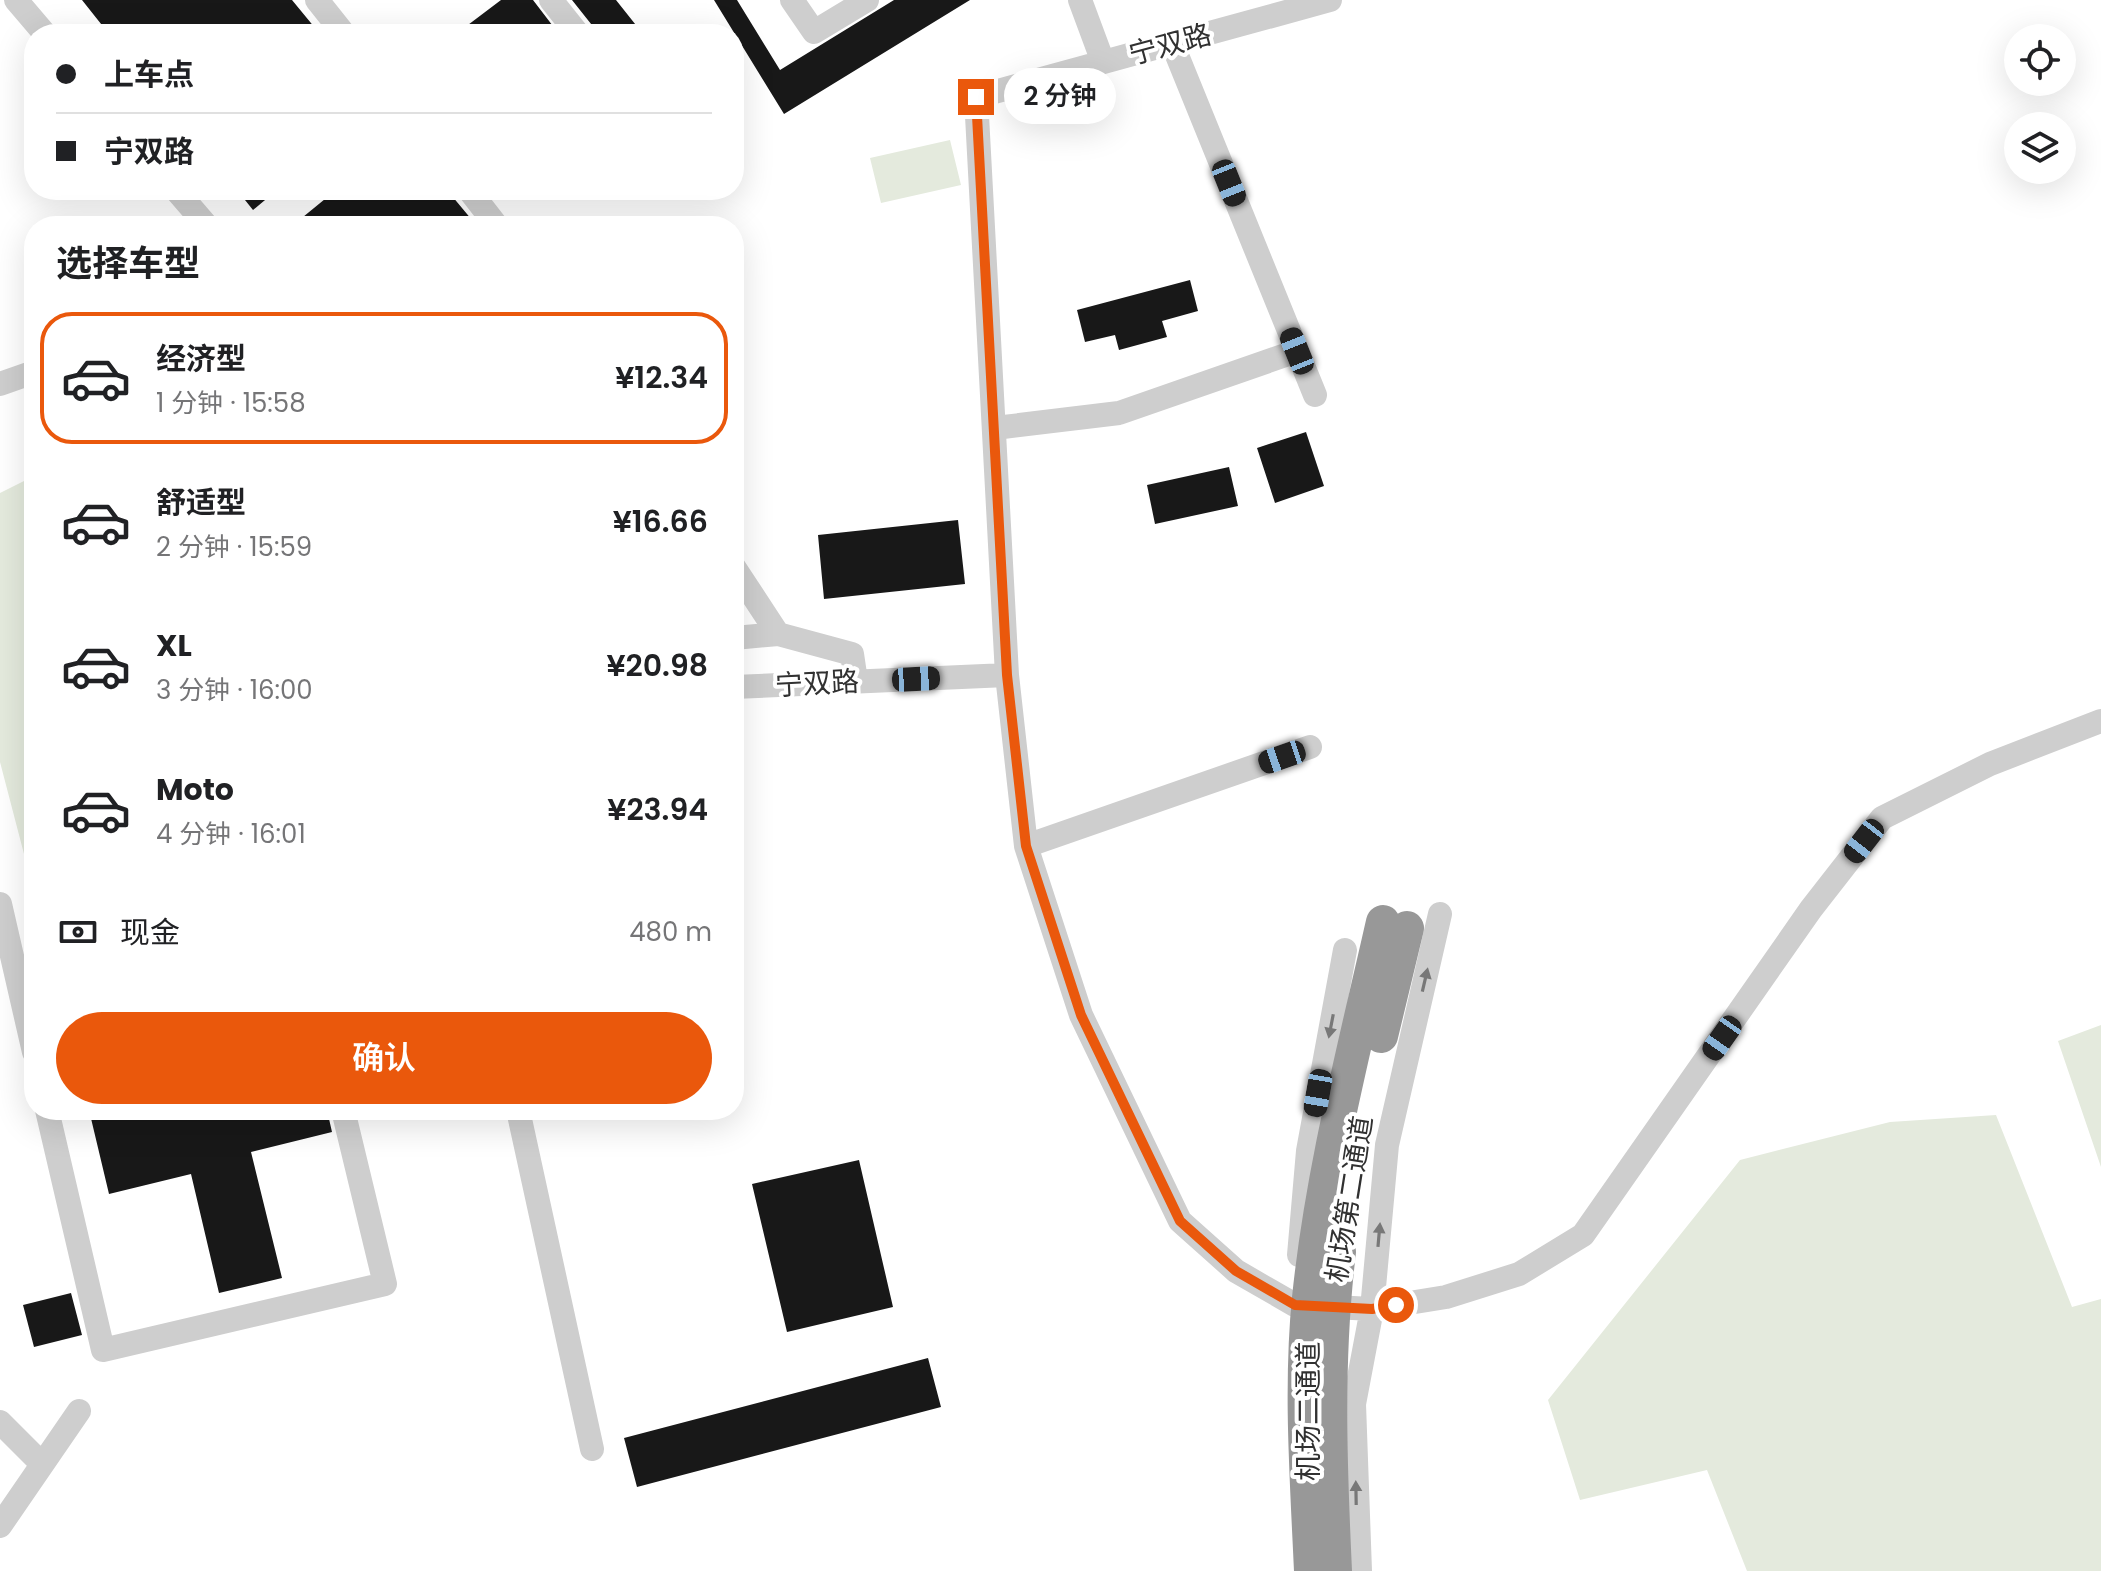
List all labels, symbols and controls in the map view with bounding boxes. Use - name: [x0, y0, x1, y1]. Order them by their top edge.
- street label: 宁双路: [1125, 15, 1216, 74]
- map controls: [2004, 24, 2076, 184]
- button: locate: [2004, 24, 2076, 96]
- text: 上车点: [104, 53, 194, 96]
- callout: 2 分钟: [1004, 69, 1116, 125]
- text: 2 分钟: [1023, 78, 1097, 114]
- route end: [958, 79, 994, 115]
- button: layers: [2004, 112, 2076, 184]
- text: 宁双路: [104, 130, 194, 173]
- car: [1209, 156, 1249, 210]
- text: 选择车型: [56, 238, 200, 289]
- car: [1277, 324, 1317, 378]
- text: 经济型: [156, 337, 246, 380]
- icon: car: [60, 342, 132, 414]
- text: ¥12.34: [615, 356, 708, 399]
- text: 1 分钟 · 15:58: [156, 385, 306, 421]
- text: 舒适型: [156, 481, 246, 524]
- icon: car: [60, 486, 132, 558]
- text: ¥16.66: [613, 500, 708, 543]
- text: 2 分钟 · 15:59: [156, 529, 312, 565]
- text: XL: [156, 624, 192, 667]
- icon: car: [60, 630, 132, 702]
- text: ¥20.98: [606, 644, 708, 687]
- street label: 宁双路: [774, 662, 860, 705]
- car: [891, 666, 941, 692]
- text: 3 分钟 · 16:00: [156, 672, 313, 708]
- car: [1255, 738, 1309, 776]
- text: Moto: [156, 768, 234, 811]
- icon: car: [60, 774, 132, 846]
- text: ¥23.94: [607, 788, 708, 831]
- car: [1840, 815, 1888, 867]
- text: 4 分钟 · 16:01: [156, 816, 306, 852]
- icon: cash: [56, 910, 100, 954]
- text: 现金: [120, 911, 180, 954]
- text: 480 m: [629, 914, 712, 950]
- one-way arrow: [1419, 967, 1432, 992]
- car: [1698, 1011, 1746, 1065]
- button: 确认: [56, 1012, 712, 1104]
- one-way arrow: [1324, 1014, 1336, 1039]
- car: [1302, 1067, 1334, 1119]
- street label: 机场第二通道: [1317, 1113, 1382, 1285]
- one-way arrow: [1373, 1222, 1386, 1247]
- route start: [1378, 1287, 1414, 1323]
- street label: 机场二通道: [1289, 1341, 1328, 1481]
- one-way arrow: [1349, 1480, 1362, 1505]

